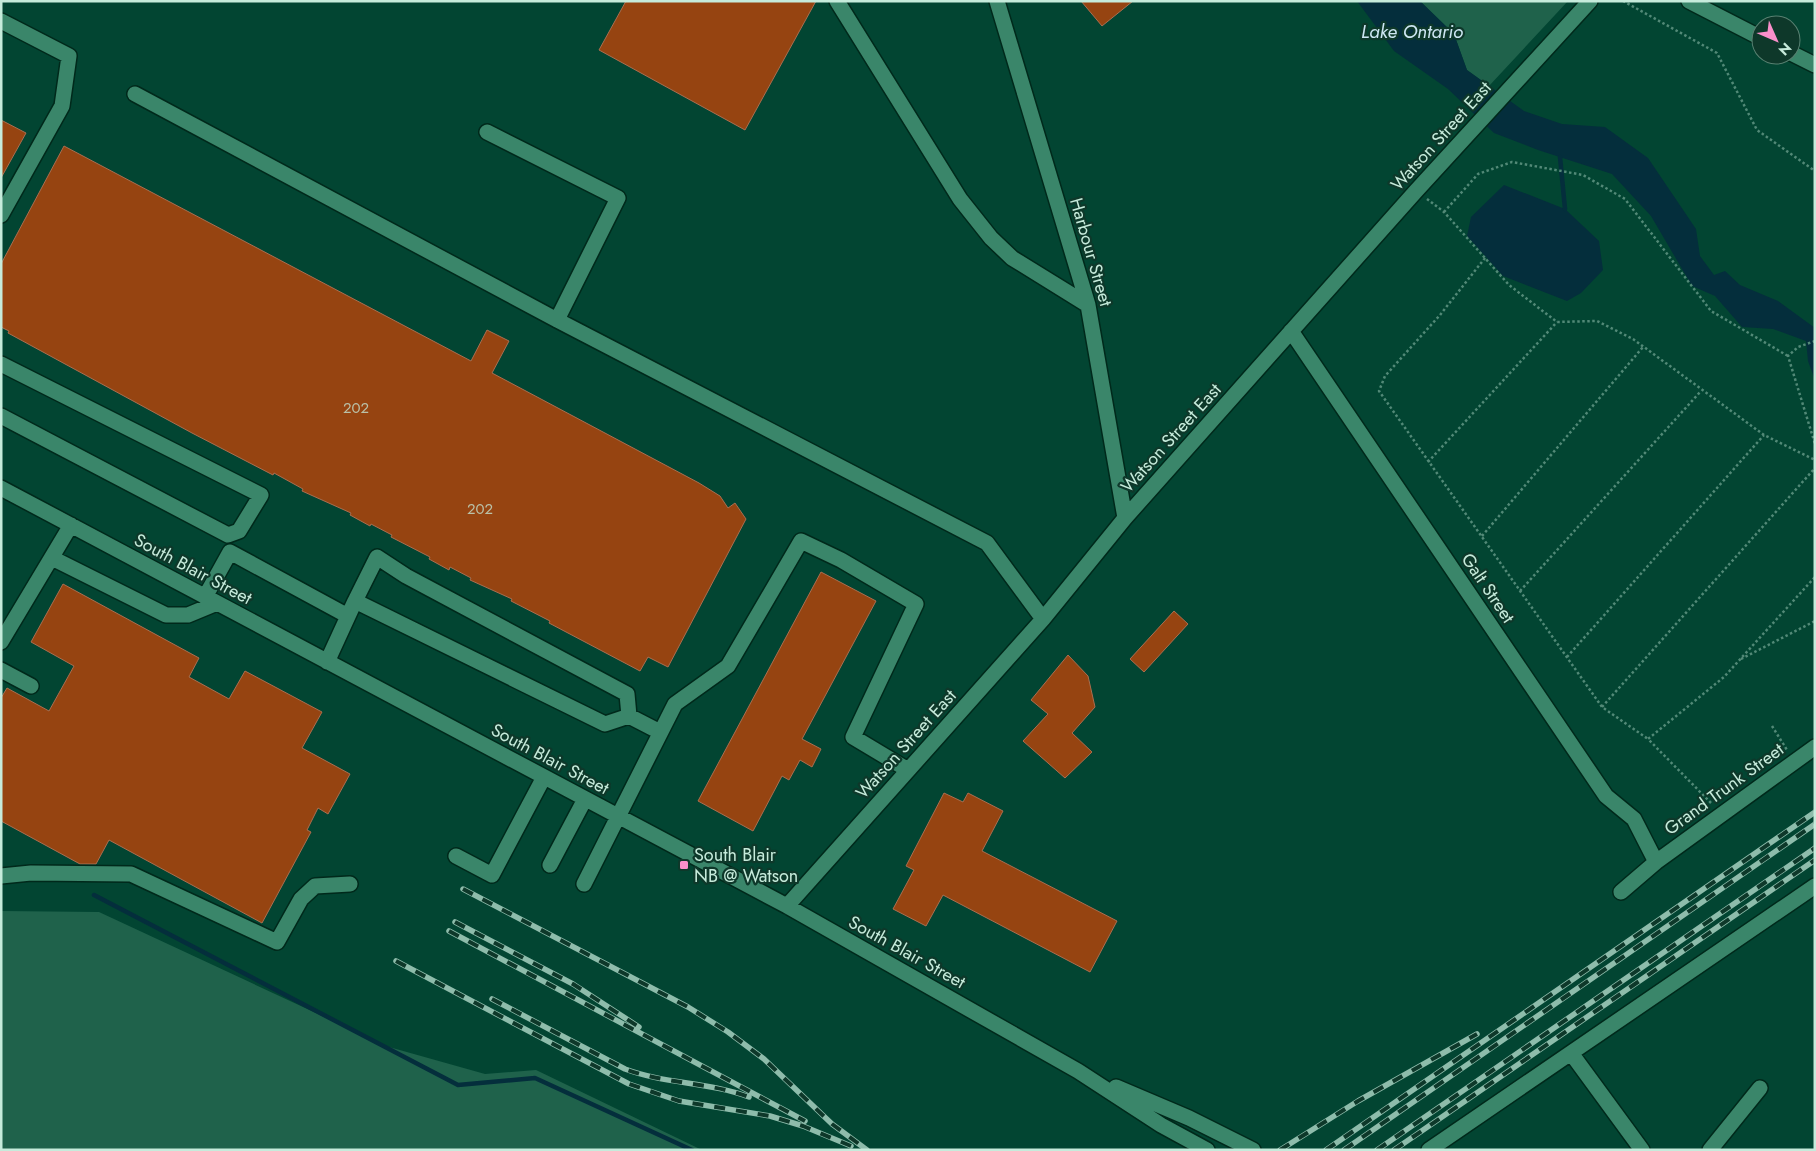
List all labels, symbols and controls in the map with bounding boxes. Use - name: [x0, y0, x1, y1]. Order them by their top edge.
- north arrow: [1751, 15, 1801, 65]
- water label: Lake Ontario: [1361, 18, 1463, 45]
- text: N: [1774, 38, 1796, 60]
- street label: Watson Street East: [1385, 75, 1498, 197]
- street label: Harbour Street: [1063, 195, 1119, 310]
- street label: Watson Street East: [1115, 377, 1228, 499]
- house number: 202: [343, 397, 369, 419]
- house number: 202: [467, 498, 493, 520]
- street label: South Blair Street: [129, 527, 257, 611]
- street label: Galt Street: [1455, 548, 1521, 629]
- street label: Watson Street East: [850, 683, 963, 805]
- street label: South Blair Street: [486, 717, 614, 801]
- street label: Grand Trunk Street: [1659, 736, 1790, 841]
- place label: South Blair NB @ Watson: [694, 842, 798, 889]
- marker: South Blair NB @ Watson: [678, 859, 690, 871]
- street label: South Blair Street: [844, 909, 971, 995]

